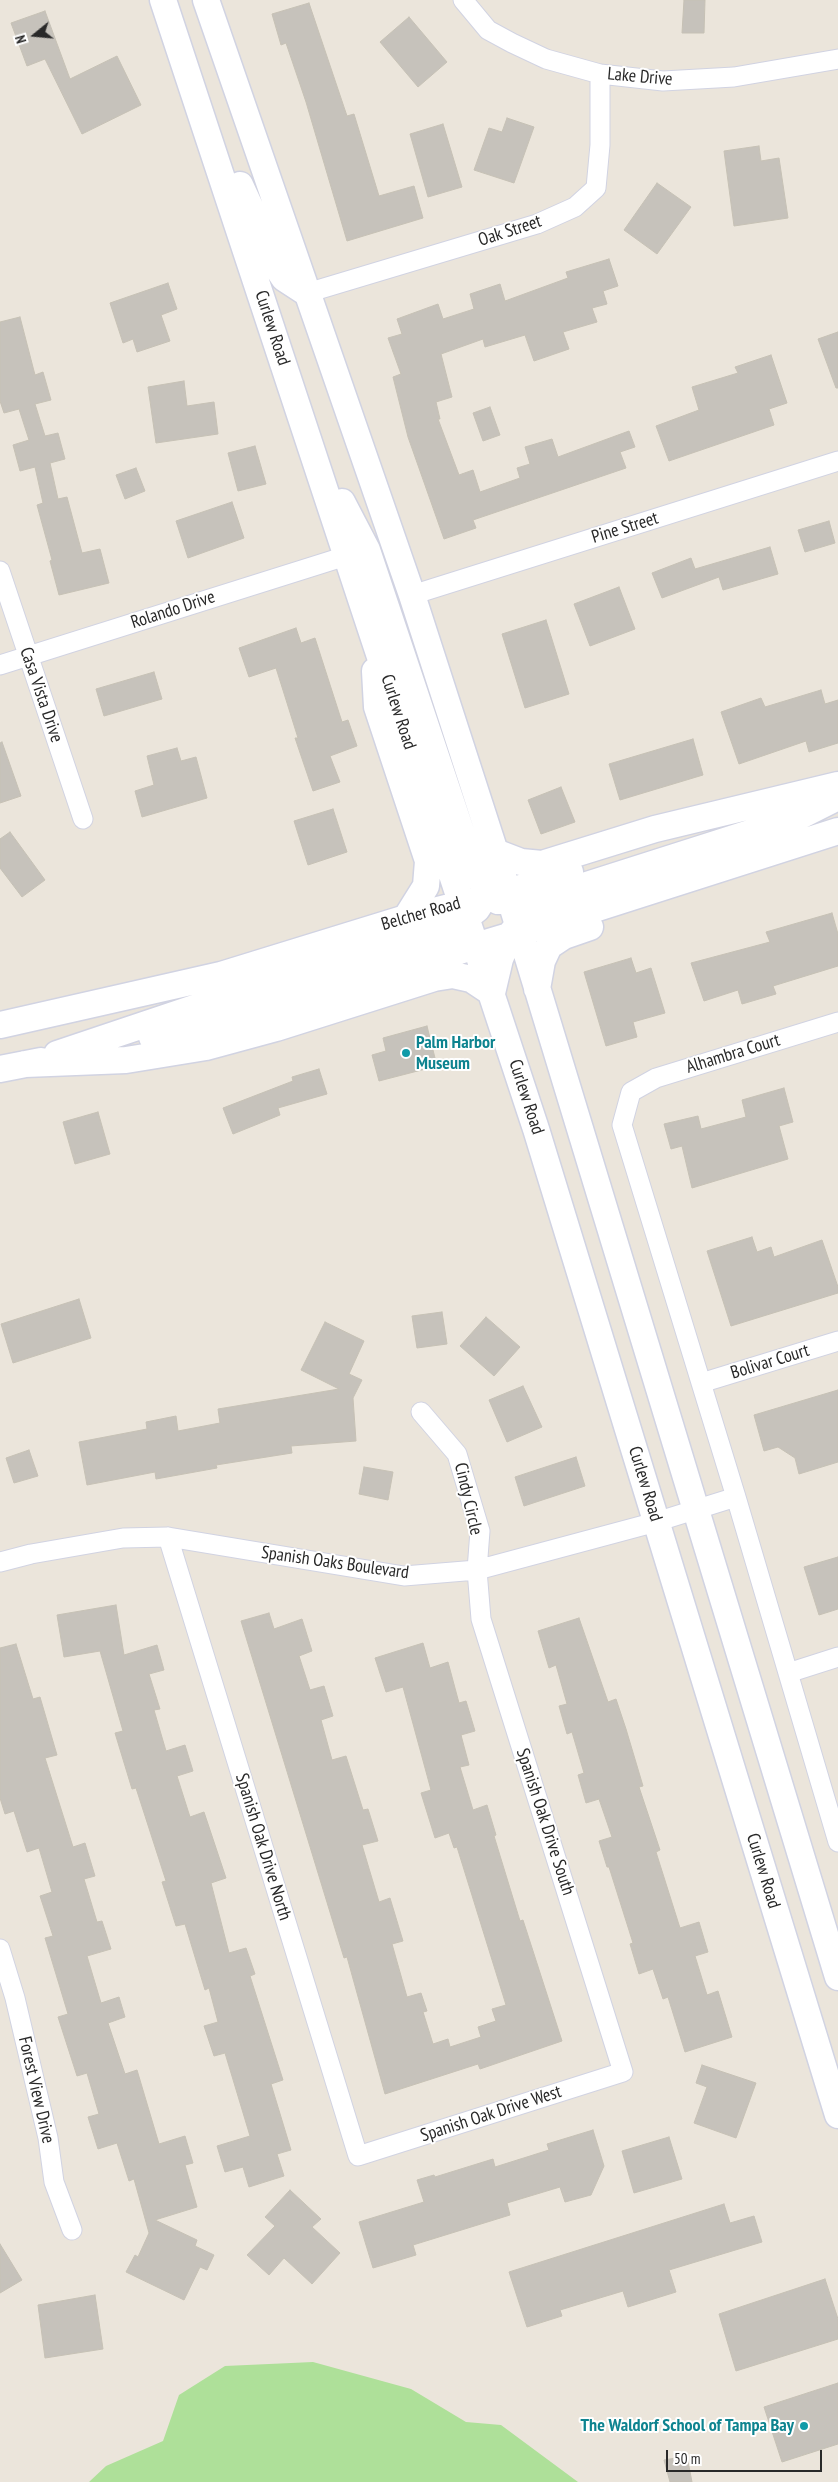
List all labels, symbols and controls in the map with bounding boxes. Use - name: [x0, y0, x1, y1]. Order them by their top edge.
- north arrow: [10, 10, 60, 60]
- text: N: [11, 33, 30, 46]
- street label: Lake Drive: [607, 63, 673, 91]
- street label: Oak Street: [476, 211, 544, 251]
- street label: Curlew Road: [250, 288, 294, 368]
- street label: Pine Street: [589, 508, 661, 548]
- street label: Rolando Drive: [128, 586, 218, 634]
- street label: Casa Vista Drive: [15, 645, 67, 745]
- street label: Curlew Road: [376, 672, 420, 752]
- street label: Belcher Road: [379, 892, 463, 936]
- street label: Alhambra Court: [683, 1029, 783, 1079]
- place label: Palm Harbor Museum: [416, 1032, 495, 1074]
- marker: Palm Harbor Museum: [400, 1047, 412, 1059]
- street label: Curlew Road: [504, 1057, 548, 1137]
- street label: Bolivar Court: [728, 1340, 812, 1384]
- street label: Curlew Road: [623, 1444, 667, 1524]
- street label: Cindy Circle: [449, 1461, 487, 1537]
- street label: Spanish Oaks Boulevard: [260, 1542, 410, 1584]
- street label: Spanish Oak Drive South: [511, 1746, 579, 1898]
- street label: Spanish Oak Drive North: [230, 1771, 296, 1923]
- street label: Curlew Road: [741, 1831, 785, 1911]
- street label: Forest View Drive: [13, 2034, 59, 2146]
- street label: Spanish Oak Drive West: [418, 2081, 564, 2147]
- place label: The Waldorf School of Tampa Bay: [581, 2415, 794, 2437]
- marker: The Waldorf School of Tampa Bay: [798, 2420, 810, 2432]
- scale bar: [668, 2440, 824, 2472]
- text: 50 m: [674, 2449, 700, 2468]

